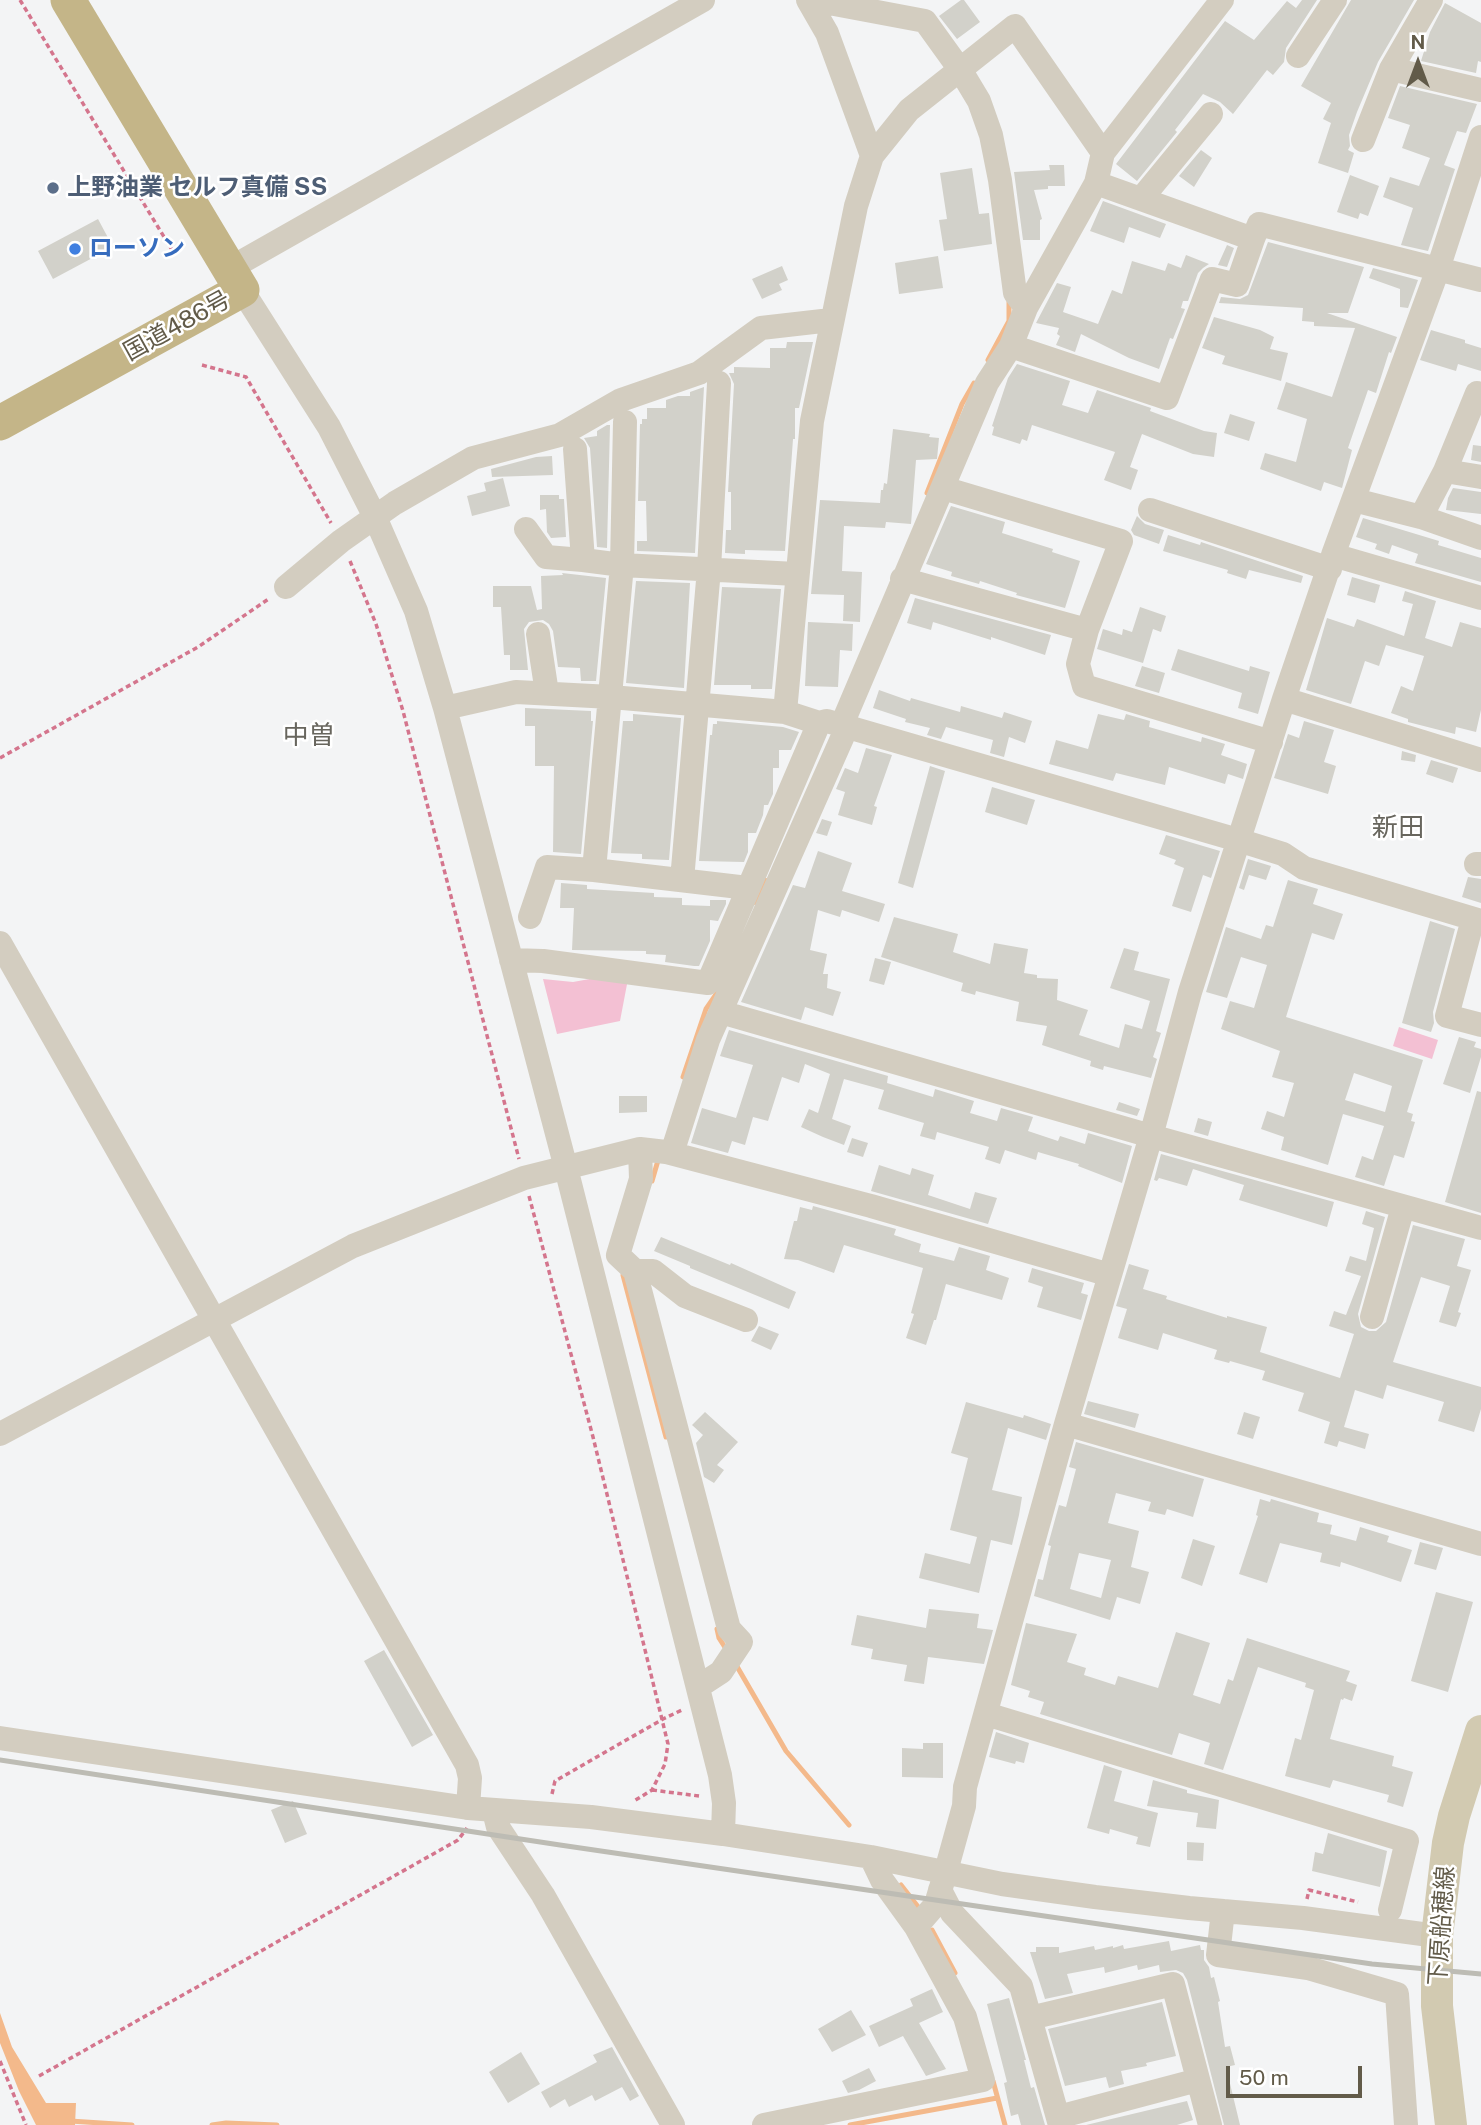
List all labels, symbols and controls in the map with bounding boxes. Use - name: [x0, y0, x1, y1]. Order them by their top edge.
- north arrow: [1383, 28, 1453, 98]
- text: N: [1411, 31, 1425, 53]
- place label: 上野油業 セルフ真備 SS: [67, 174, 327, 202]
- marker: 上野油業 セルフ真備 SS: [45, 180, 61, 196]
- place label: ローソン: [89, 235, 185, 263]
- marker: ローソン: [67, 241, 83, 257]
- street label: 国道486号: [119, 285, 235, 367]
- district label: 中曽: [283, 720, 335, 752]
- district label: 新田: [1372, 812, 1424, 844]
- street label: 下原船穂線: [1423, 1865, 1461, 1987]
- scale bar: [1229, 2052, 1366, 2096]
- text: 50 m: [1239, 2065, 1289, 2090]

